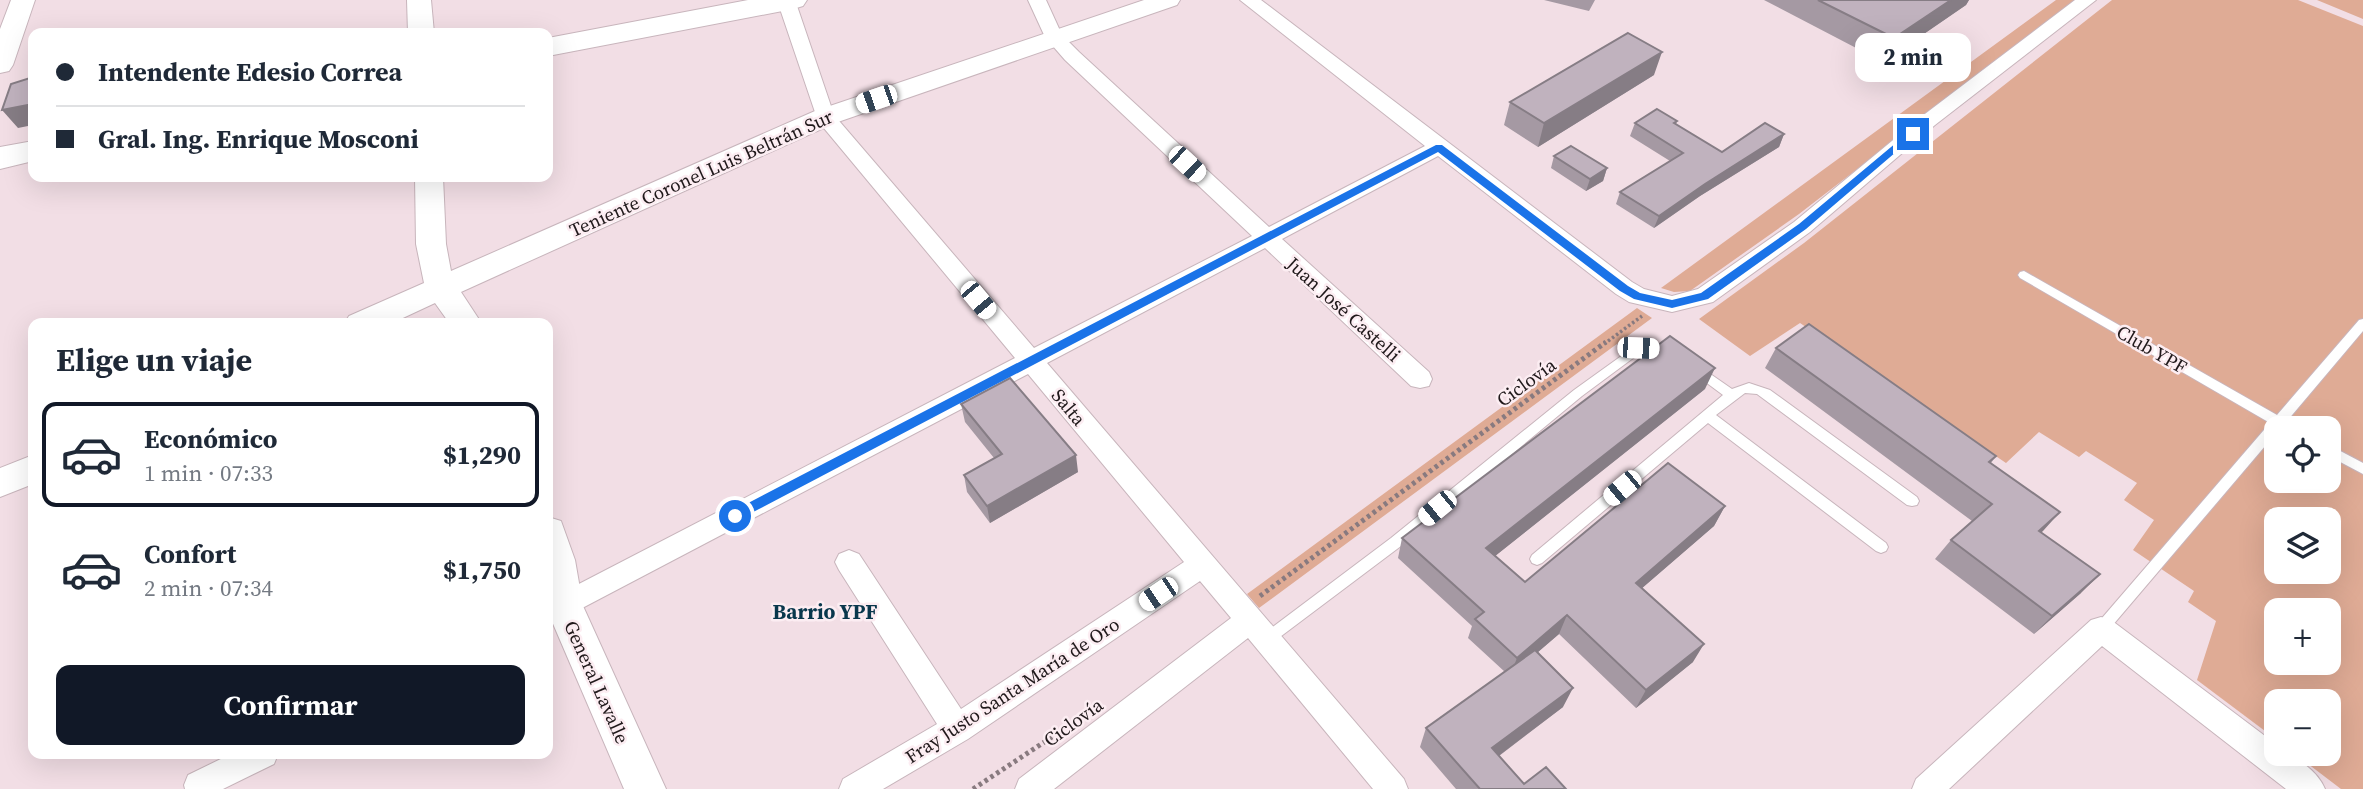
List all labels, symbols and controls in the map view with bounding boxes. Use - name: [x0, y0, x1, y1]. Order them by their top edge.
- callout: 2 min: [1855, 32, 1971, 82]
- text: 2 min: [1883, 41, 1943, 73]
- text: Intendente Edesio Correa: [98, 54, 402, 90]
- car: [853, 82, 900, 116]
- street label: Teniente Coronel Luis Beltrán Sur: [565, 103, 837, 243]
- route end: [1897, 118, 1929, 150]
- text: Gral. Ing. Enrique Mosconi: [98, 121, 419, 157]
- car: [1165, 142, 1210, 186]
- street label: Juan José Castelli: [1281, 250, 1407, 367]
- car: [957, 277, 1000, 323]
- street label: Club YPF: [2112, 318, 2192, 380]
- car: [1617, 337, 1660, 359]
- text: Elige un viaje: [56, 338, 252, 382]
- street label: Ciclovía: [1491, 351, 1561, 412]
- street label: Salta: [1046, 383, 1092, 431]
- map controls: [2264, 416, 2341, 766]
- button: locate: [2264, 416, 2341, 493]
- text: Económico: [144, 421, 277, 457]
- icon: car: [60, 423, 123, 486]
- text: $1,290: [443, 437, 521, 473]
- text: 1 min · 07:33: [144, 457, 273, 489]
- car: [1600, 466, 1645, 510]
- car: [1415, 487, 1460, 529]
- route start: [719, 500, 751, 532]
- button: layers: [2264, 507, 2341, 584]
- text: Confort: [144, 536, 236, 572]
- icon: car: [60, 538, 123, 601]
- text: $1,750: [443, 552, 521, 588]
- text: 2 min · 07:34: [144, 572, 273, 604]
- car: [1135, 574, 1182, 614]
- district label: Barrio YPF: [773, 597, 877, 626]
- button: +: [2264, 598, 2341, 675]
- street label: Fray Justo Santa María de Oro: [900, 611, 1124, 769]
- street label: General Lavalle: [558, 616, 636, 748]
- button: Confirmar: [56, 665, 525, 745]
- button: −: [2264, 689, 2341, 766]
- street label: Ciclovía: [1038, 691, 1108, 752]

